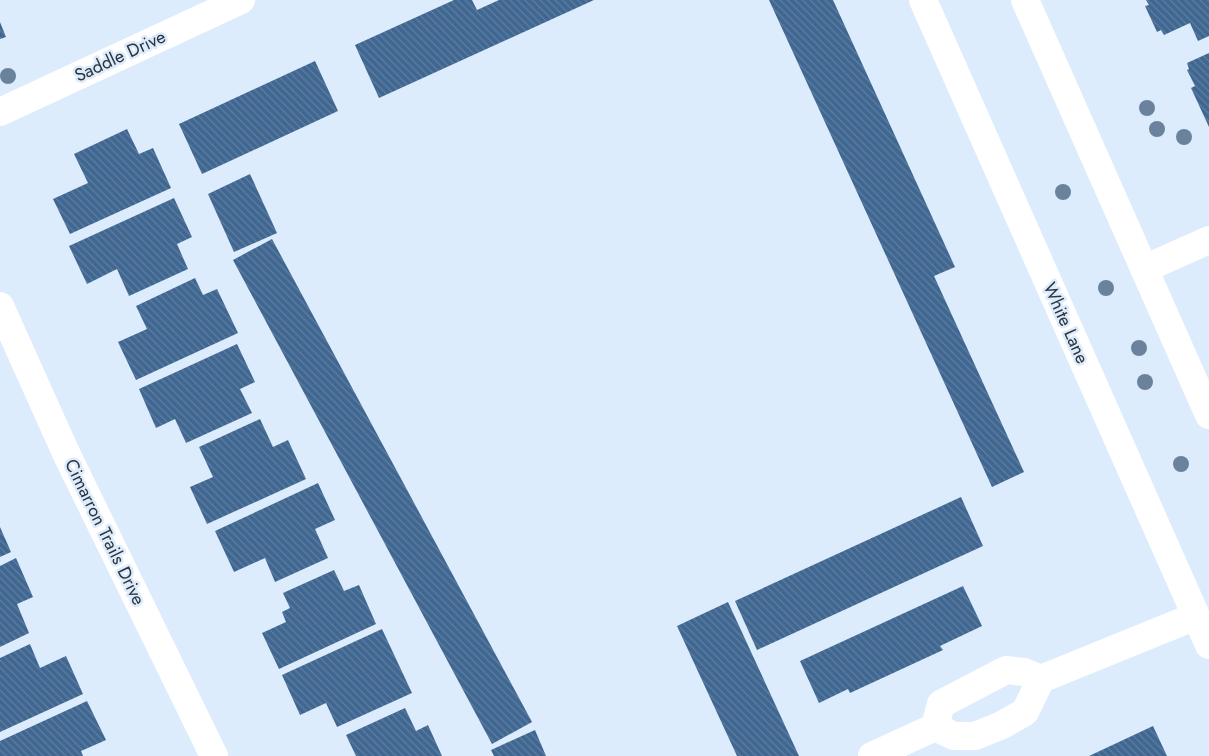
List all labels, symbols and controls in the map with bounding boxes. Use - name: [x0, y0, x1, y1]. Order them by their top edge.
- street label: Saddle Drive: [70, 24, 170, 88]
- street label: White Lane: [1037, 278, 1095, 368]
- street label: Cimarron Trails Drive: [58, 455, 152, 609]

